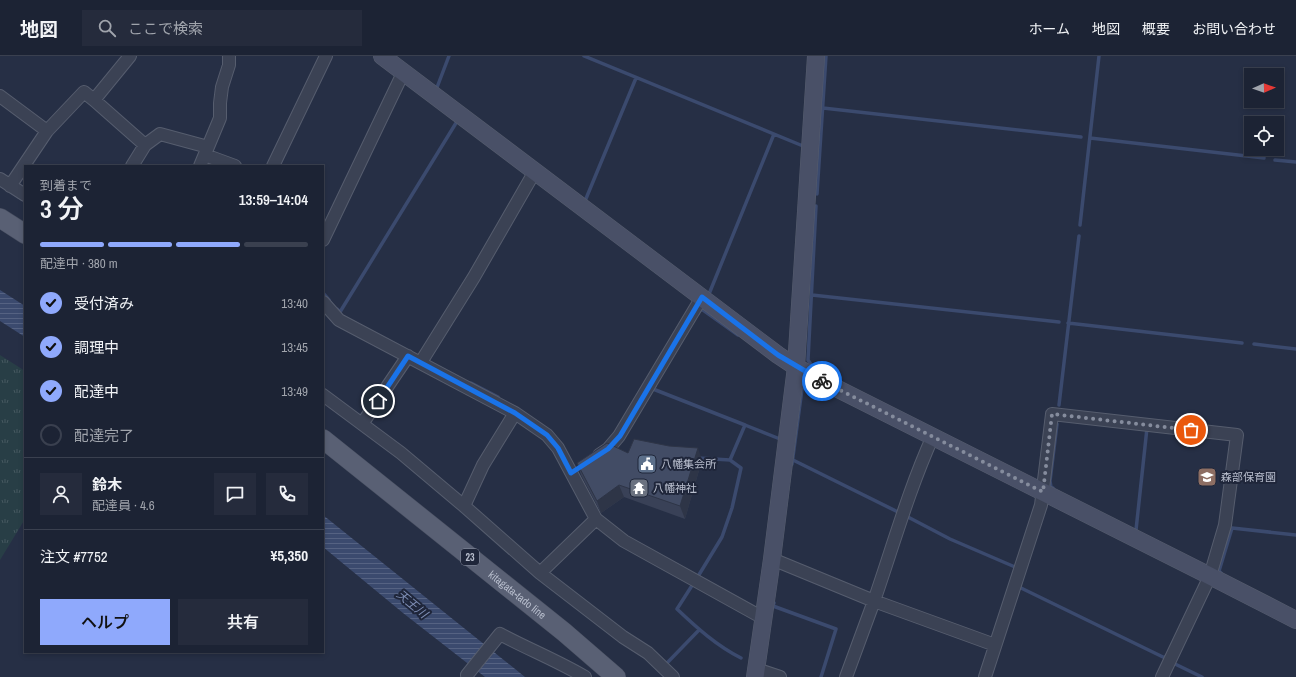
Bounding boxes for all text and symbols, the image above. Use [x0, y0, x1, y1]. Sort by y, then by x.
search box [82, 10, 362, 46]
text: 地図 [20, 16, 58, 42]
icon: search [96, 17, 118, 39]
text: ここで検索 [128, 18, 203, 39]
text: ホーム [1028, 20, 1070, 38]
text: 地図 [1092, 20, 1120, 38]
text: 概要 [1142, 20, 1170, 38]
text: お問い合わせ [1192, 20, 1276, 38]
north arrow [1244, 68, 1284, 108]
map controls [1244, 68, 1284, 156]
button: locate [1244, 116, 1284, 156]
text: 到着まで [40, 177, 92, 194]
text: 13:59–14:04 [239, 189, 308, 210]
text: 3 分 [40, 191, 84, 226]
text: 配達中 · 380 m [40, 255, 118, 272]
icon: check [40, 292, 62, 314]
text: 受付済み [74, 293, 134, 314]
text: 13:40 [281, 295, 308, 312]
icon: check [40, 336, 62, 358]
text: 調理中 [74, 337, 119, 358]
text: 13:45 [281, 339, 308, 356]
courier [802, 361, 842, 401]
icon: bike [811, 370, 833, 392]
icon: check [40, 380, 62, 402]
text: 配達中 [74, 381, 119, 402]
text: 13:49 [281, 383, 308, 400]
pin [361, 384, 395, 418]
icon: home [367, 390, 389, 412]
pin [1174, 413, 1208, 447]
icon: bag [1180, 419, 1202, 441]
text: 配達完了 [74, 425, 134, 446]
public building icon: 八幡集会所 [636, 453, 658, 475]
place label: 八幡集会所 [661, 457, 717, 471]
school or university icon: 森部保育園 [1196, 466, 1218, 488]
place label: 森部保育園 [1221, 470, 1276, 484]
button: person [40, 473, 82, 515]
button: chat [214, 473, 256, 515]
button: phone [266, 473, 308, 515]
text: 鈴木 [92, 474, 122, 495]
temple icon: 八幡神社 [628, 477, 650, 499]
place label: 八幡神社 [653, 481, 697, 495]
text: 配達員 · 4.6 [92, 497, 155, 514]
text: ¥5,350 [270, 545, 308, 566]
text: 注文 #7752 [40, 546, 108, 567]
road number: 23 [461, 549, 479, 565]
street label: kitagata-tado line [486, 567, 549, 622]
water label: 天王川 [393, 586, 432, 623]
button: ヘルプ [40, 599, 170, 645]
button: 共有 [178, 599, 308, 645]

